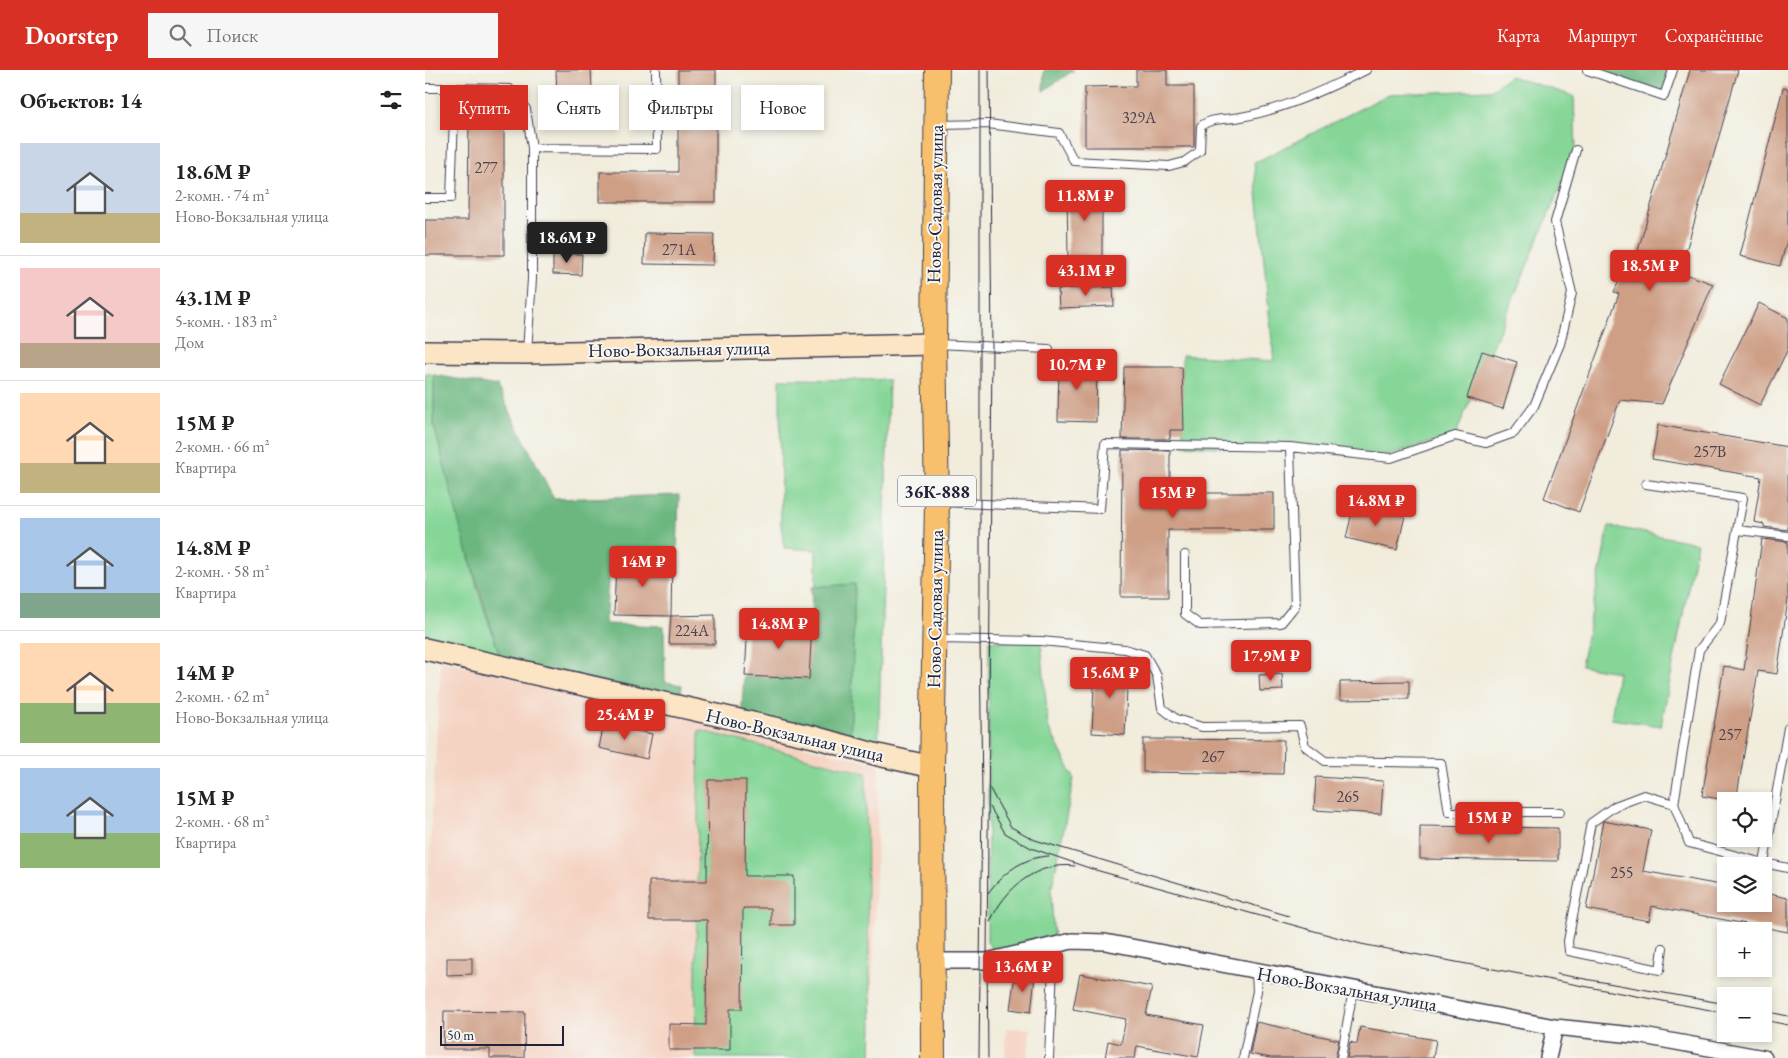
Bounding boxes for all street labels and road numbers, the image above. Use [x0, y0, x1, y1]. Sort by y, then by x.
street label: Ново-Садовая улица [921, 124, 949, 284]
street label: Ново-Вокзальная улица [588, 335, 771, 363]
road number: 36К-888 [898, 476, 976, 506]
street label: Ново-Садовая улица [921, 529, 949, 689]
street label: Ново-Вокзальная улица [703, 702, 887, 768]
street label: Ново-Вокзальная улица [1255, 961, 1439, 1017]

